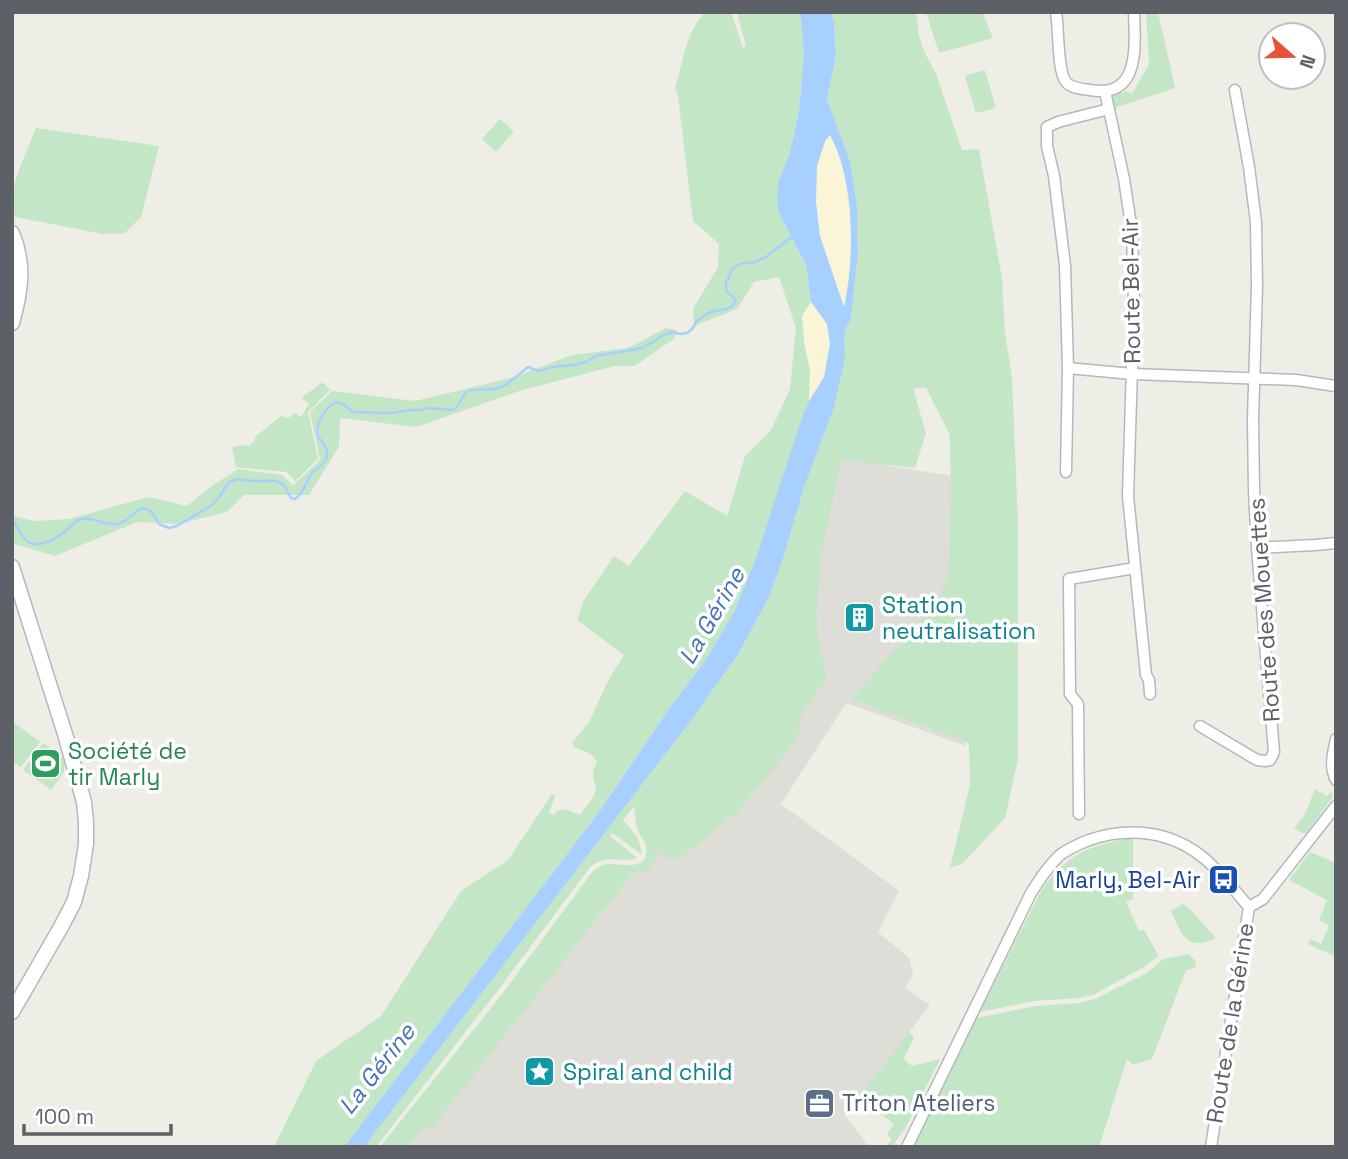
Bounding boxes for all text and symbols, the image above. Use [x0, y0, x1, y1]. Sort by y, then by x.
north arrow [1257, 21, 1327, 91]
text: N [1294, 51, 1321, 72]
street label: Route Bel-Air [1115, 218, 1147, 364]
street label: Route des Mouettes [1241, 497, 1287, 723]
water label: La Gérine [671, 561, 752, 670]
place label: Station neutralisation [882, 590, 1036, 646]
building icon: Station neutralisation [842, 601, 876, 635]
place label: Société de tir Marly [68, 736, 187, 792]
sports icon: Société de tir Marly [28, 747, 62, 781]
bus stop icon: Marly, Bel-Air [1207, 863, 1241, 897]
place label: Marly, Bel-Air [1055, 865, 1201, 895]
street label: Route de la Gérine [1199, 921, 1261, 1125]
water label: La Gérine [331, 1016, 422, 1120]
place icon: Spiral and child [523, 1055, 557, 1089]
place label: Spiral and child [563, 1057, 733, 1087]
office icon: Triton Ateliers [802, 1086, 836, 1120]
place label: Triton Ateliers [842, 1088, 995, 1118]
scale bar [24, 1092, 172, 1136]
text: 100 m [35, 1103, 94, 1130]

